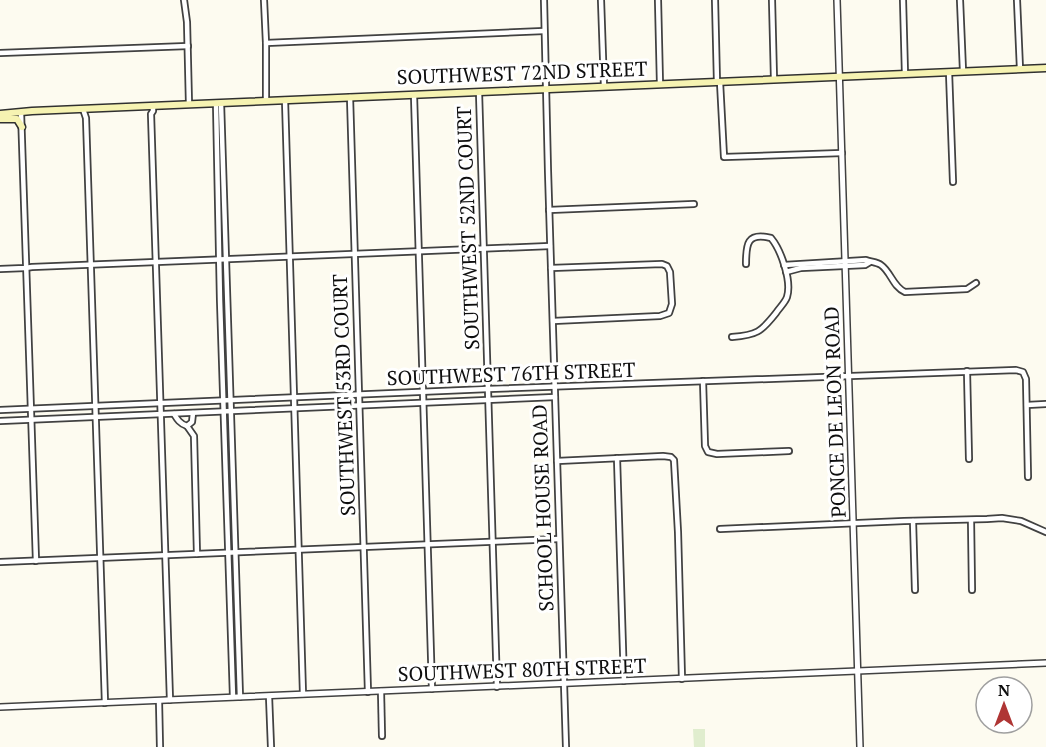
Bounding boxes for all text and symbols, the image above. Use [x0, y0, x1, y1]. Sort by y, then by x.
street label: SOUTHWEST 72ND STREET [396, 55, 648, 90]
street label: SOUTHWEST 52ND COURT [450, 106, 485, 350]
street label: SOUTHWEST 53RD COURT [326, 274, 361, 516]
street label: PONCE DE LEON ROAD [817, 306, 852, 518]
street label: SOUTHWEST 76TH STREET [386, 356, 636, 391]
street label: SCHOOL HOUSE ROAD [525, 404, 560, 612]
street label: SOUTHWEST 80TH STREET [397, 652, 647, 687]
north arrow [974, 675, 1034, 735]
text: N [998, 679, 1010, 701]

